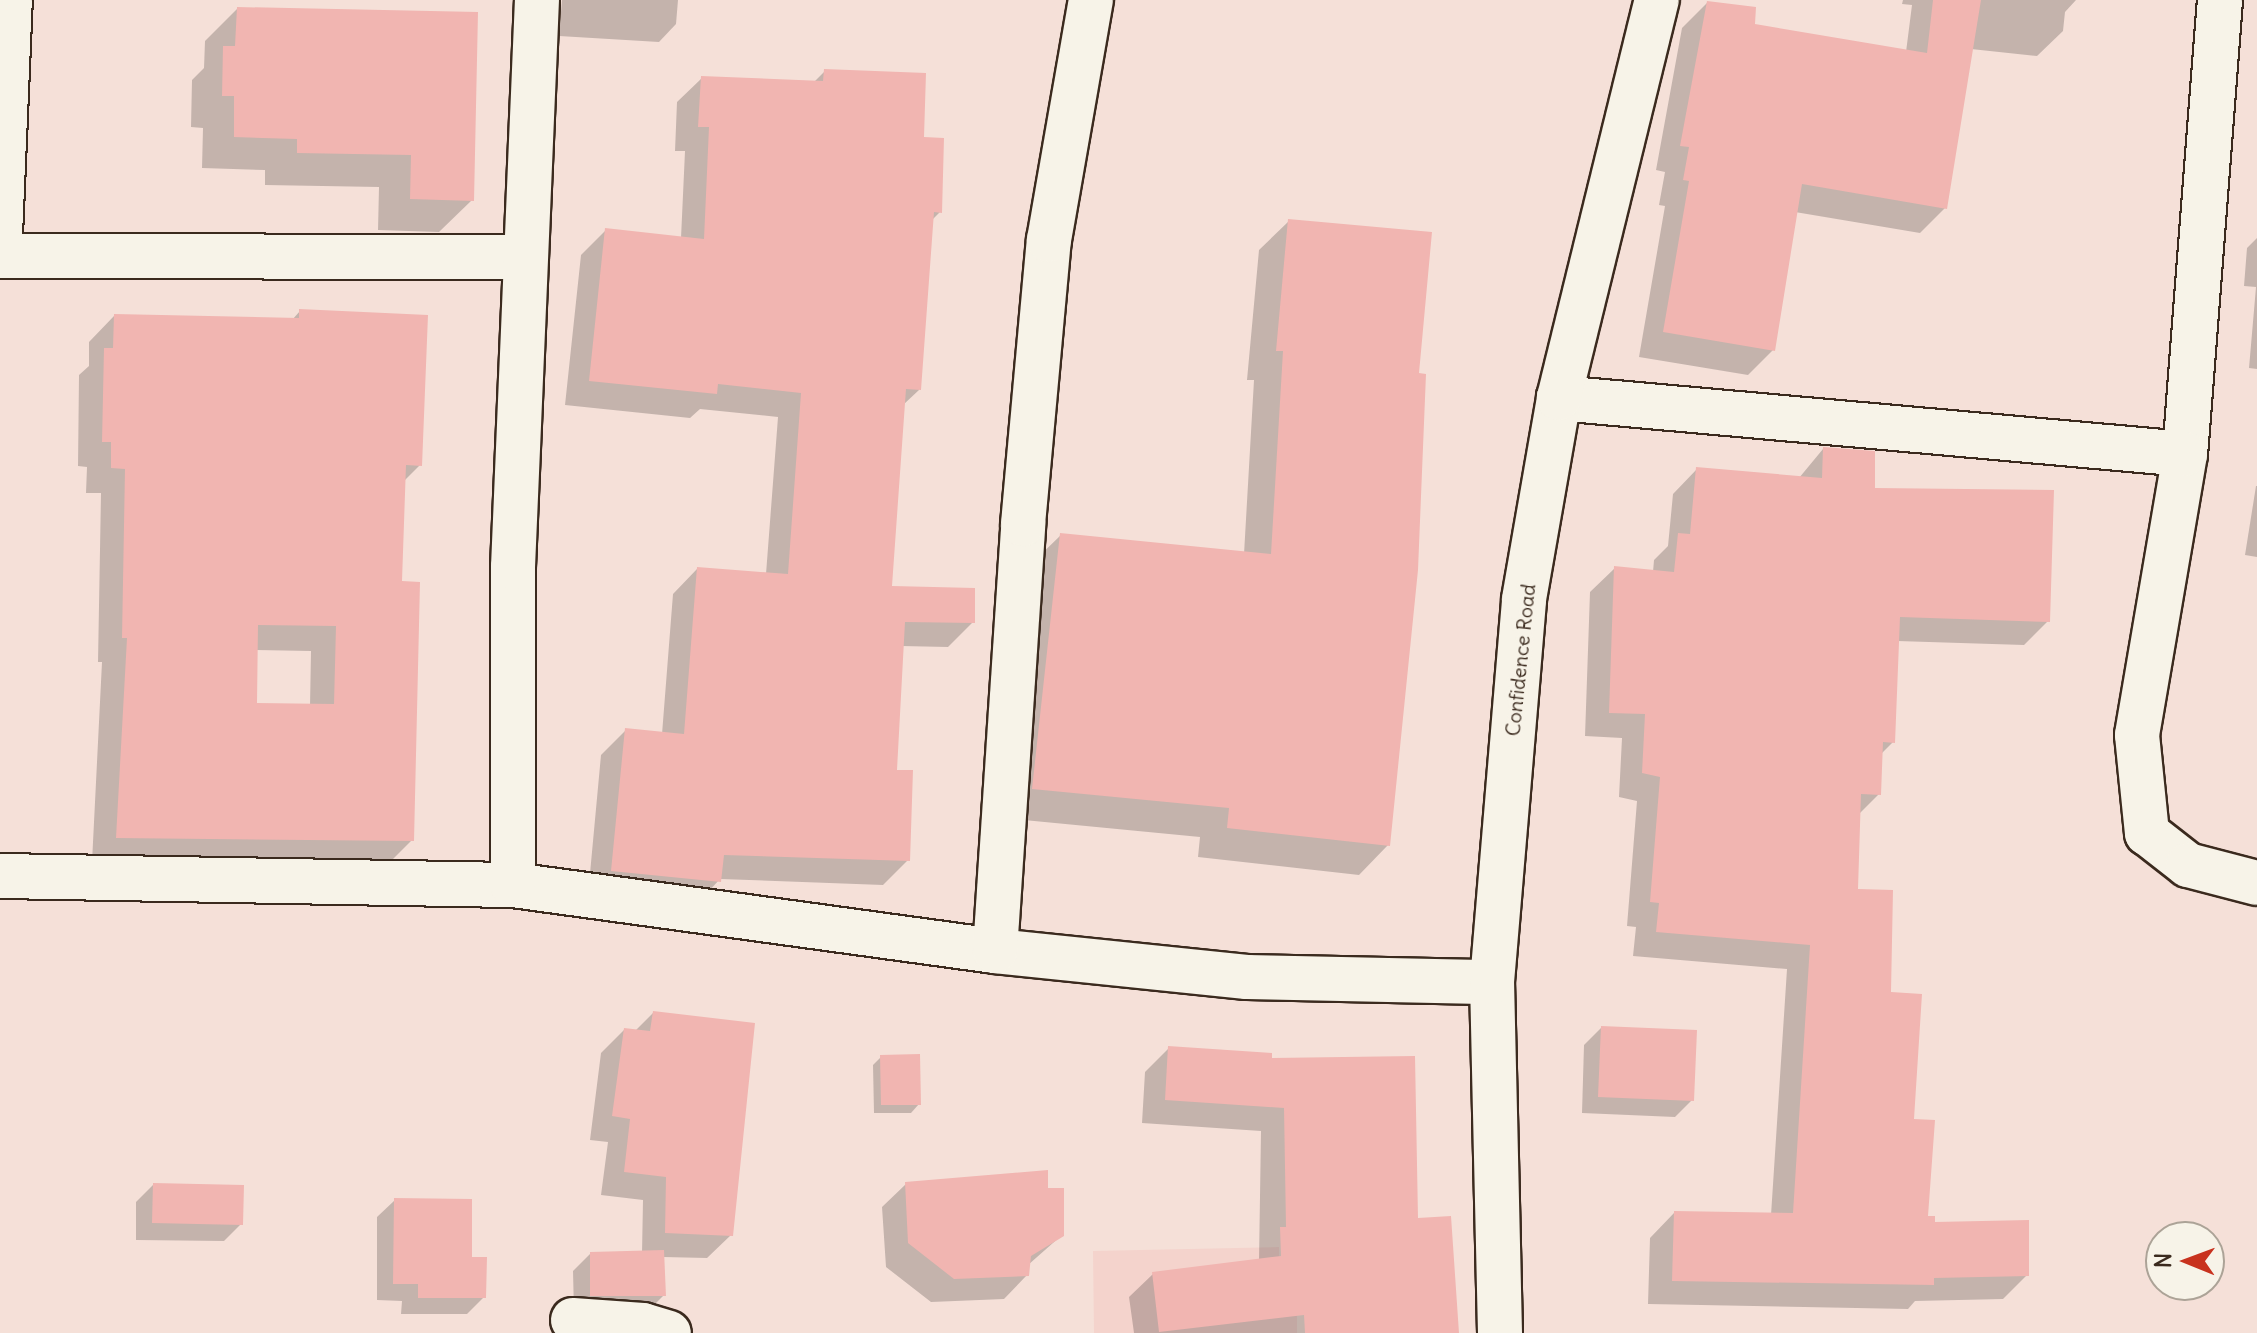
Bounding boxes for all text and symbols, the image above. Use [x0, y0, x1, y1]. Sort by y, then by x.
street label: Confidence Road [1500, 583, 1540, 737]
north arrow [2145, 1221, 2225, 1301]
text: N [2149, 1253, 2177, 1268]

